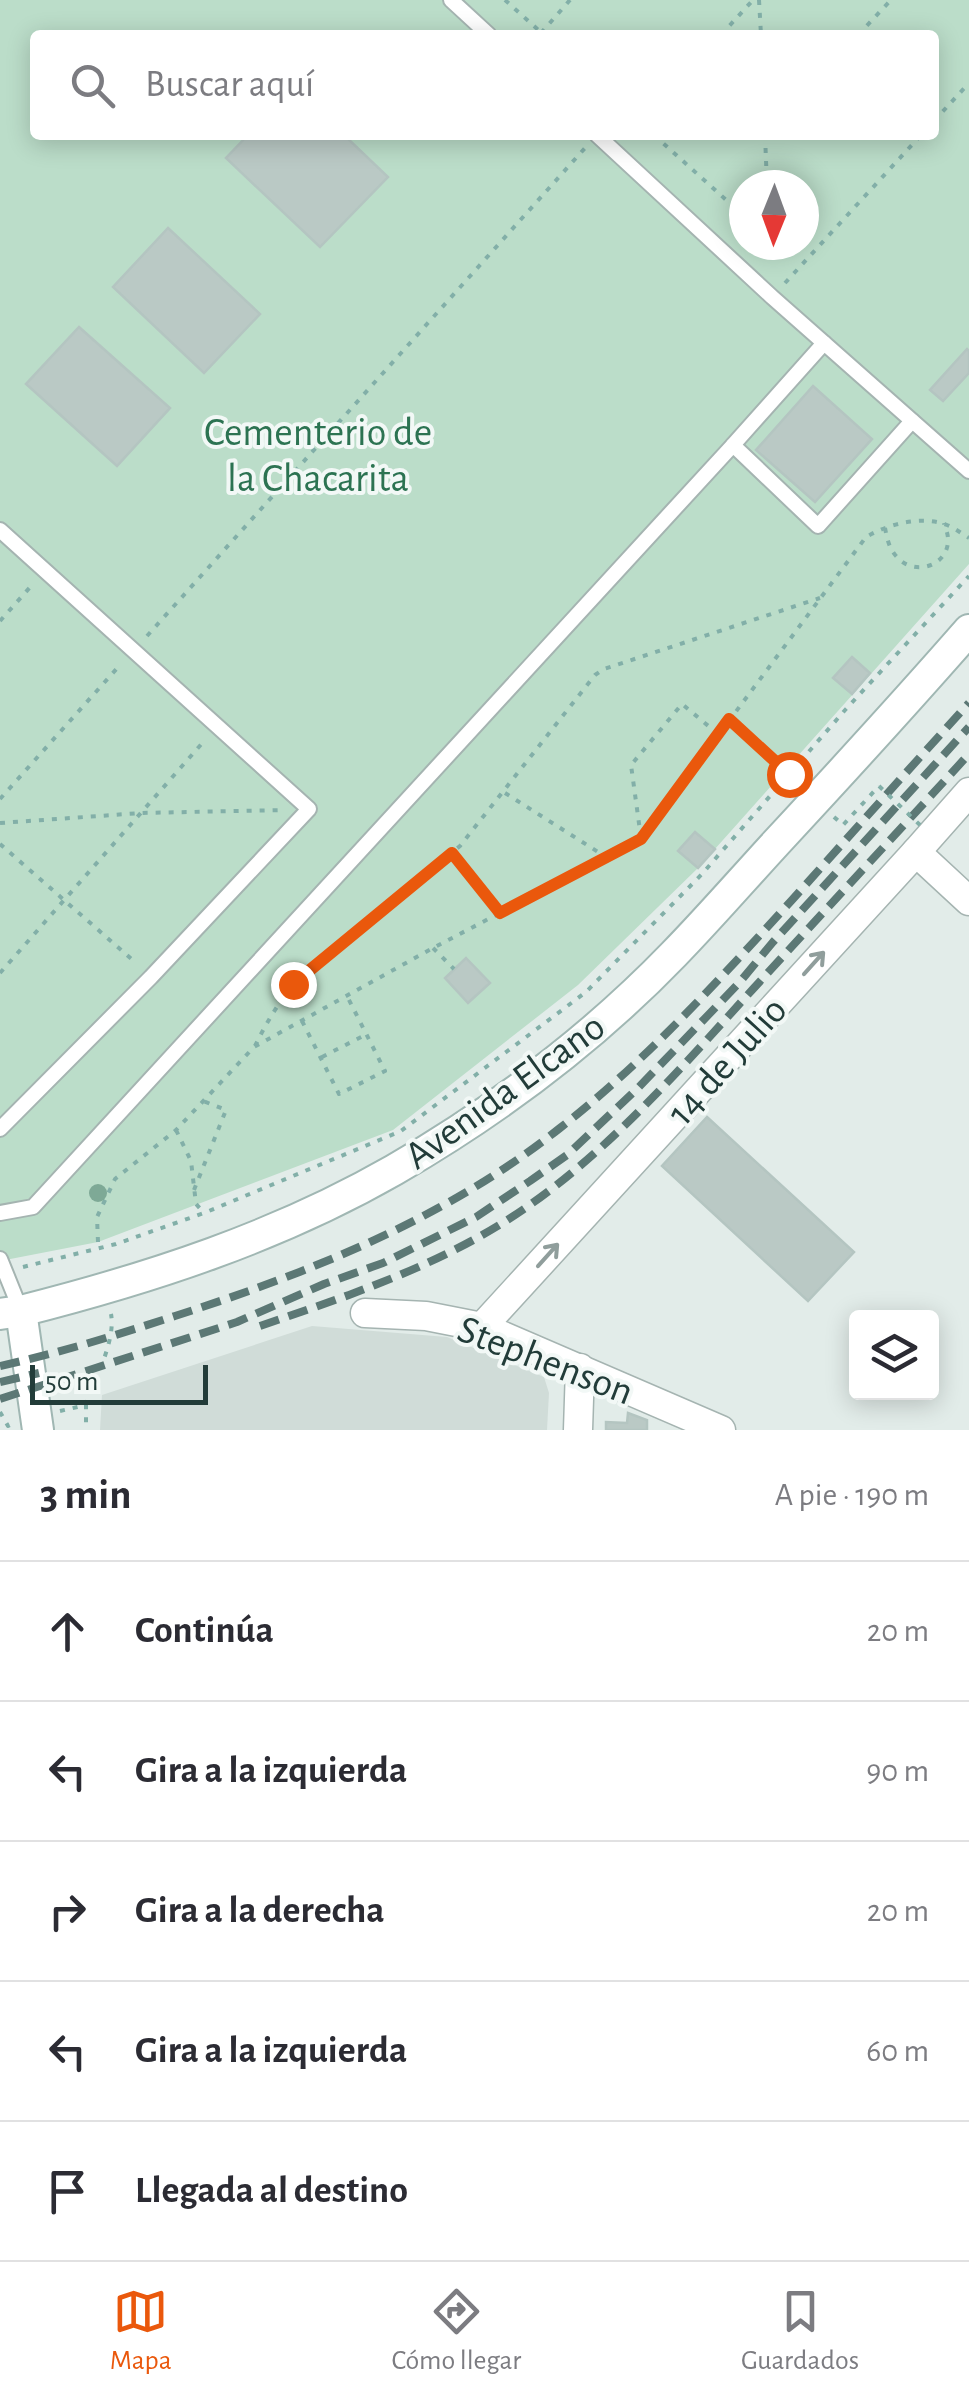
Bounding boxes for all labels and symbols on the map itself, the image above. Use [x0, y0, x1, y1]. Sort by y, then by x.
north arrow [729, 170, 819, 260]
park label: Cementerio de la Chacarita [204, 413, 432, 499]
route start [767, 752, 813, 798]
one-way arrow [803, 951, 826, 976]
route end [271, 962, 317, 1008]
street label: 14 de Julio [660, 990, 795, 1133]
street label: Avenida Elcano [398, 1006, 612, 1177]
one-way arrow [536, 1243, 559, 1268]
street label: Stephenson [452, 1309, 639, 1413]
scale bar [30, 1360, 208, 1404]

